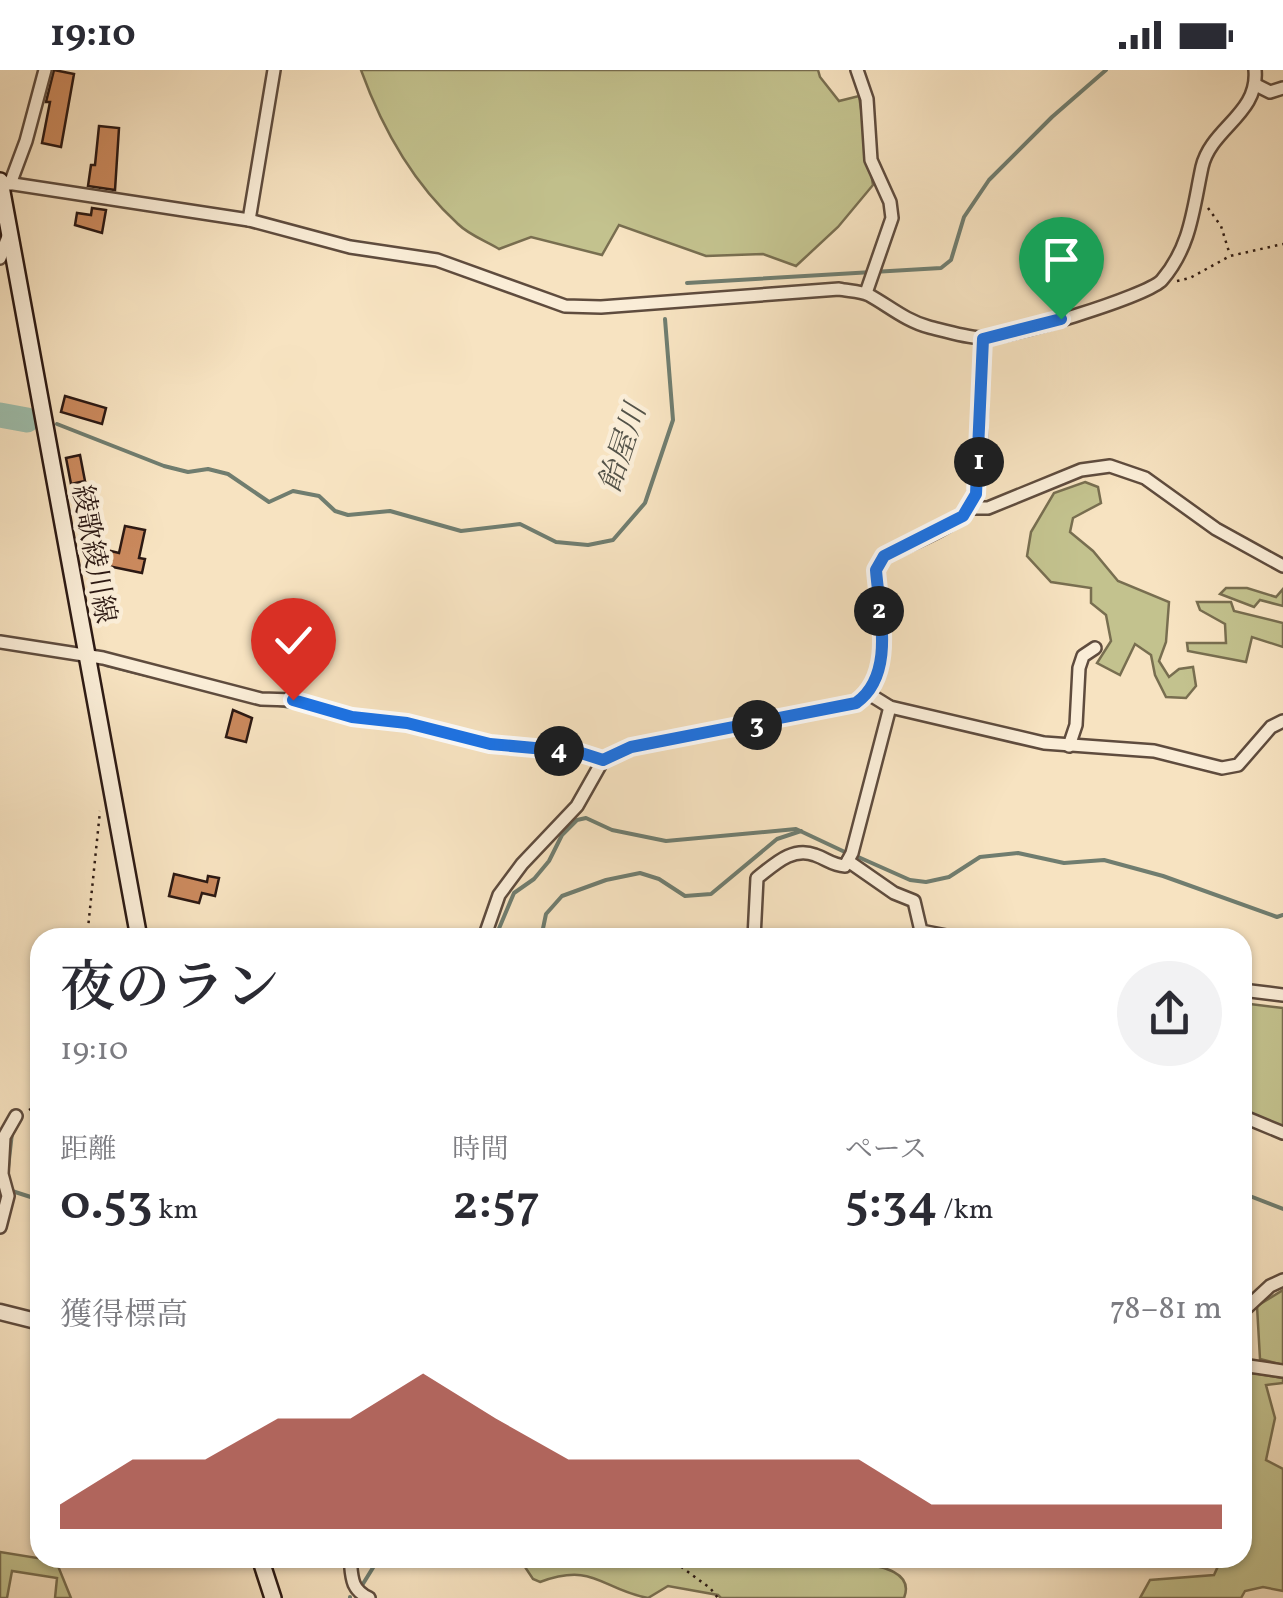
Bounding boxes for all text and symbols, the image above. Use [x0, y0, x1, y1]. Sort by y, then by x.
text: 19:10 [50, 9, 136, 62]
pin [1019, 217, 1104, 320]
icon: arrive [1034, 232, 1089, 287]
water label: 飴屋川 [590, 396, 659, 498]
pin: 1 [954, 437, 1004, 487]
text: 1 [973, 442, 985, 481]
street label: 綾歌綾川線 [61, 482, 124, 627]
pin: 2 [854, 586, 904, 636]
text: 2 [872, 591, 886, 630]
pin [251, 598, 336, 701]
icon: check [266, 613, 321, 668]
pin: 3 [732, 700, 782, 750]
text: 3 [750, 705, 764, 744]
pin: 4 [534, 726, 584, 776]
text: 4 [551, 731, 567, 770]
text: 夜のラン [60, 953, 280, 1029]
button: share [1117, 961, 1222, 1066]
text: 19:10 [60, 1029, 128, 1073]
text: 距離 [60, 1131, 116, 1170]
text: 時間 [452, 1131, 508, 1170]
text: ペース [845, 1131, 927, 1170]
text: 0.53 [60, 1170, 153, 1240]
text: 2:57 [452, 1170, 540, 1240]
text: 5:34 [845, 1170, 938, 1240]
text: km [153, 1191, 198, 1230]
text: /km [938, 1191, 994, 1230]
text: 78–81 m [1110, 1288, 1222, 1332]
text: 獲得標高 [60, 1295, 188, 1339]

